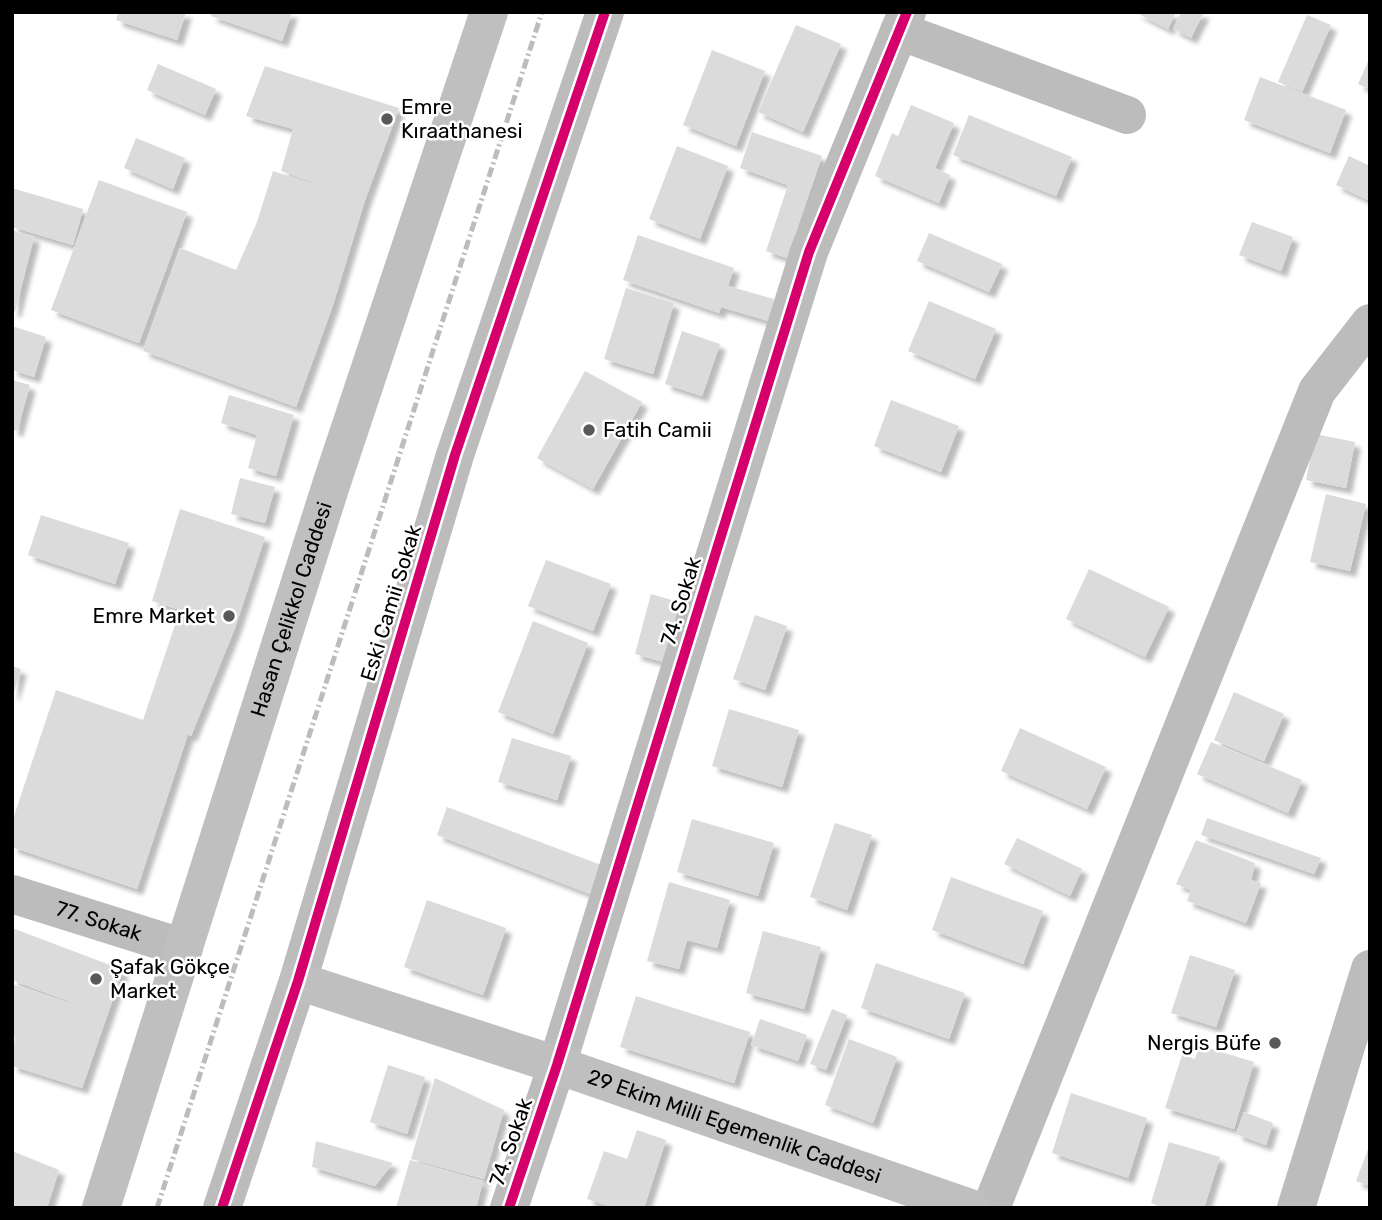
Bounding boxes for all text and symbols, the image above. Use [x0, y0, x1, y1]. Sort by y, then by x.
place label: Emre Kıraathanesi [401, 94, 522, 143]
marker: Emre Kıraathanesi [379, 111, 395, 127]
place label: Fatih Camii [603, 417, 712, 442]
marker: Fatih Camii [581, 422, 597, 438]
street label: Hasan Çelikkol Caddesi [245, 499, 337, 720]
street label: Eski Camii Sokak [355, 521, 426, 684]
street label: 74. Sokak [655, 553, 706, 648]
place label: Emre Market [92, 603, 215, 628]
marker: Emre Market [221, 608, 237, 624]
street label: 77. Sokak [53, 896, 145, 946]
place label: Şafak Gökçe Market [110, 954, 230, 1003]
marker: Şafak Gökçe Market [88, 971, 104, 987]
place label: Nergis Büfe [1147, 1030, 1261, 1055]
marker: Nergis Büfe [1267, 1035, 1283, 1051]
street label: 29 Ekim Milli Egemenlik Caddesi [584, 1064, 885, 1188]
street label: 74. Sokak [484, 1094, 537, 1189]

